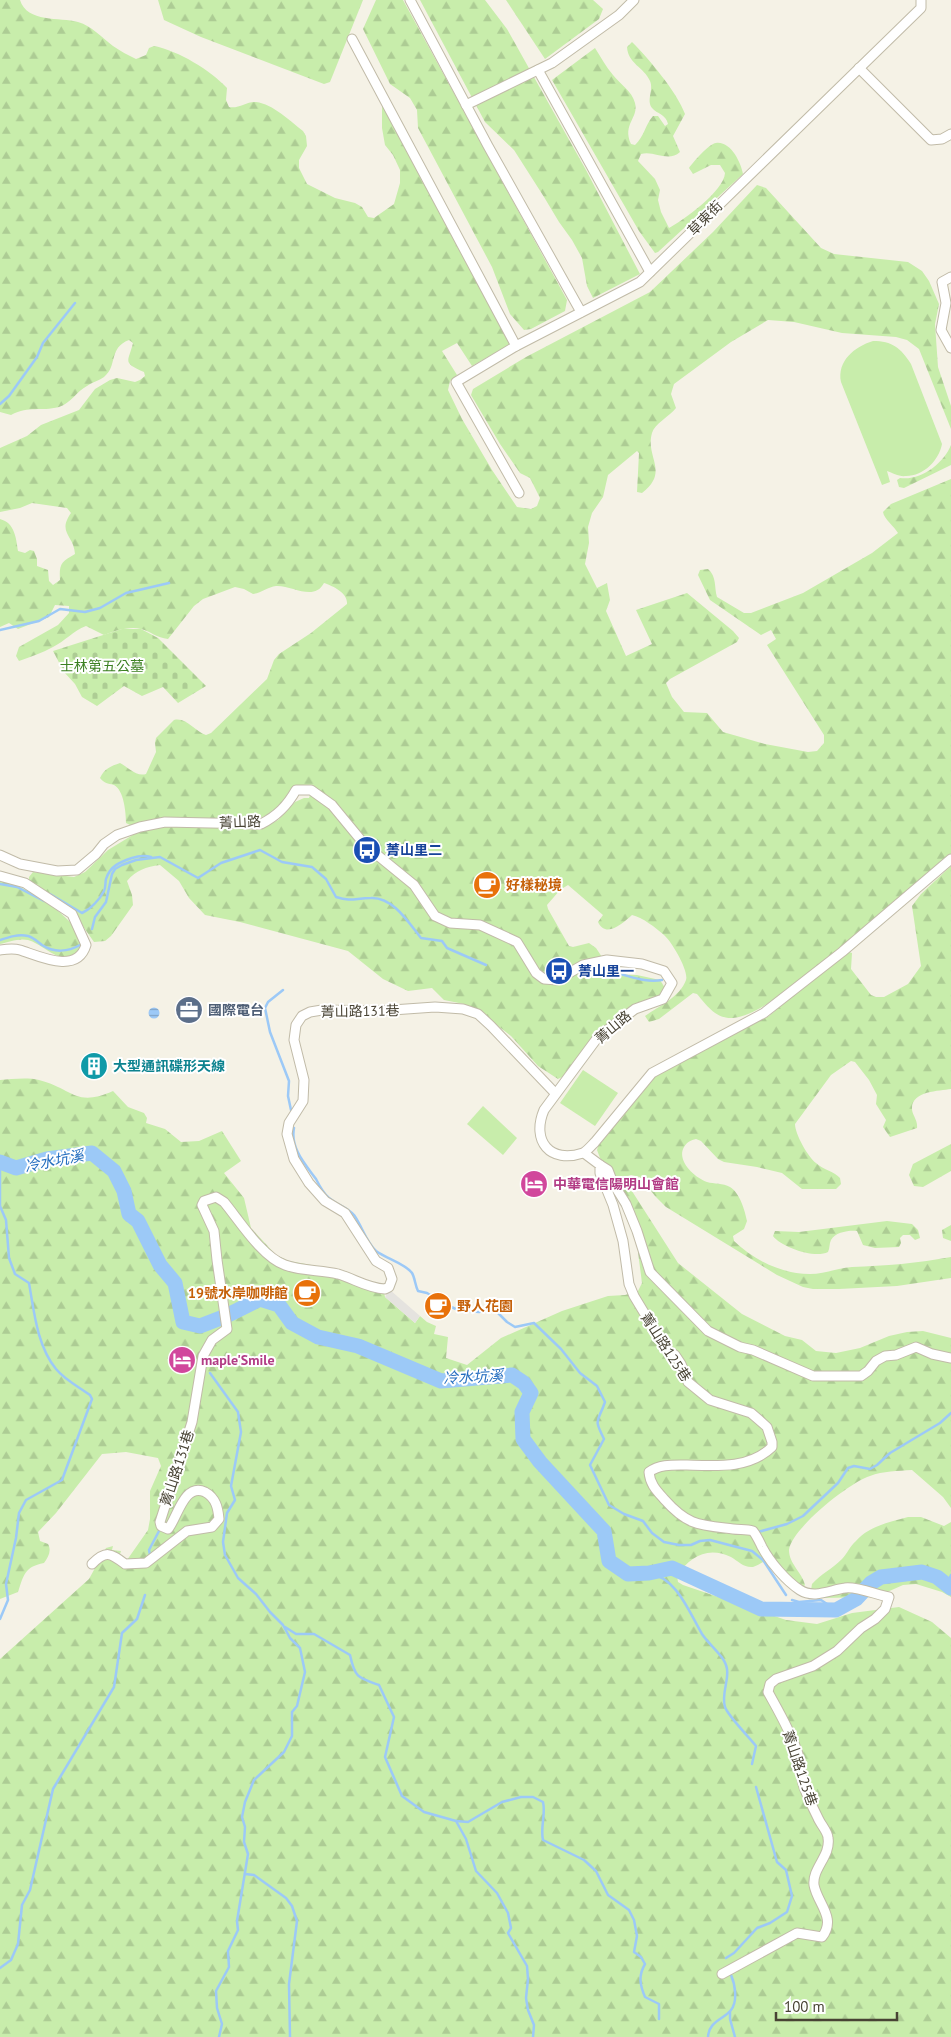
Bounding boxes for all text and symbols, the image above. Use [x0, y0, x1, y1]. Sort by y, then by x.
street label: 草東街 [684, 197, 726, 239]
park label: 士林第五公墓 [60, 657, 144, 675]
street label: 菁山路 [219, 812, 261, 832]
bus stop icon: 菁山里二 [352, 835, 382, 865]
place label: 菁山里二 [386, 841, 442, 859]
cafe icon: 好樣秘境 [472, 870, 502, 900]
place label: 好樣秘境 [506, 876, 562, 894]
bus stop icon: 菁山里一 [544, 956, 574, 986]
place label: 菁山里一 [578, 962, 634, 980]
office icon: 國際電台 [174, 995, 204, 1025]
place label: 國際電台 [208, 1001, 264, 1019]
street label: 菁山路131巷 [320, 1001, 400, 1021]
street label: 菁山路 [591, 1007, 635, 1047]
building icon: 大型通訊碟形天線 [79, 1051, 109, 1081]
place label: 大型通訊碟形天線 [113, 1057, 225, 1075]
water label: 冷水坑溪 [23, 1145, 87, 1176]
hotel icon: 中華電信陽明山會館 [519, 1169, 549, 1199]
place label: 中華電信陽明山會館 [553, 1175, 679, 1193]
cafe icon: 19號水岸咖啡館 [292, 1278, 322, 1308]
place label: 19號水岸咖啡館 [188, 1284, 288, 1302]
cafe icon: 野人花園 [423, 1291, 453, 1321]
place label: 野人花園 [457, 1297, 513, 1315]
street label: 菁山路125巷 [637, 1309, 695, 1385]
hotel icon: maple'Smile [167, 1345, 197, 1375]
place label: maple'Smile [201, 1351, 275, 1369]
water label: 冷水坑溪 [443, 1365, 505, 1388]
street label: 菁山路131巷 [156, 1428, 198, 1508]
street label: 菁山路125巷 [779, 1728, 821, 1808]
scale bar [776, 1990, 897, 2022]
text: 100 m [784, 1997, 825, 2016]

